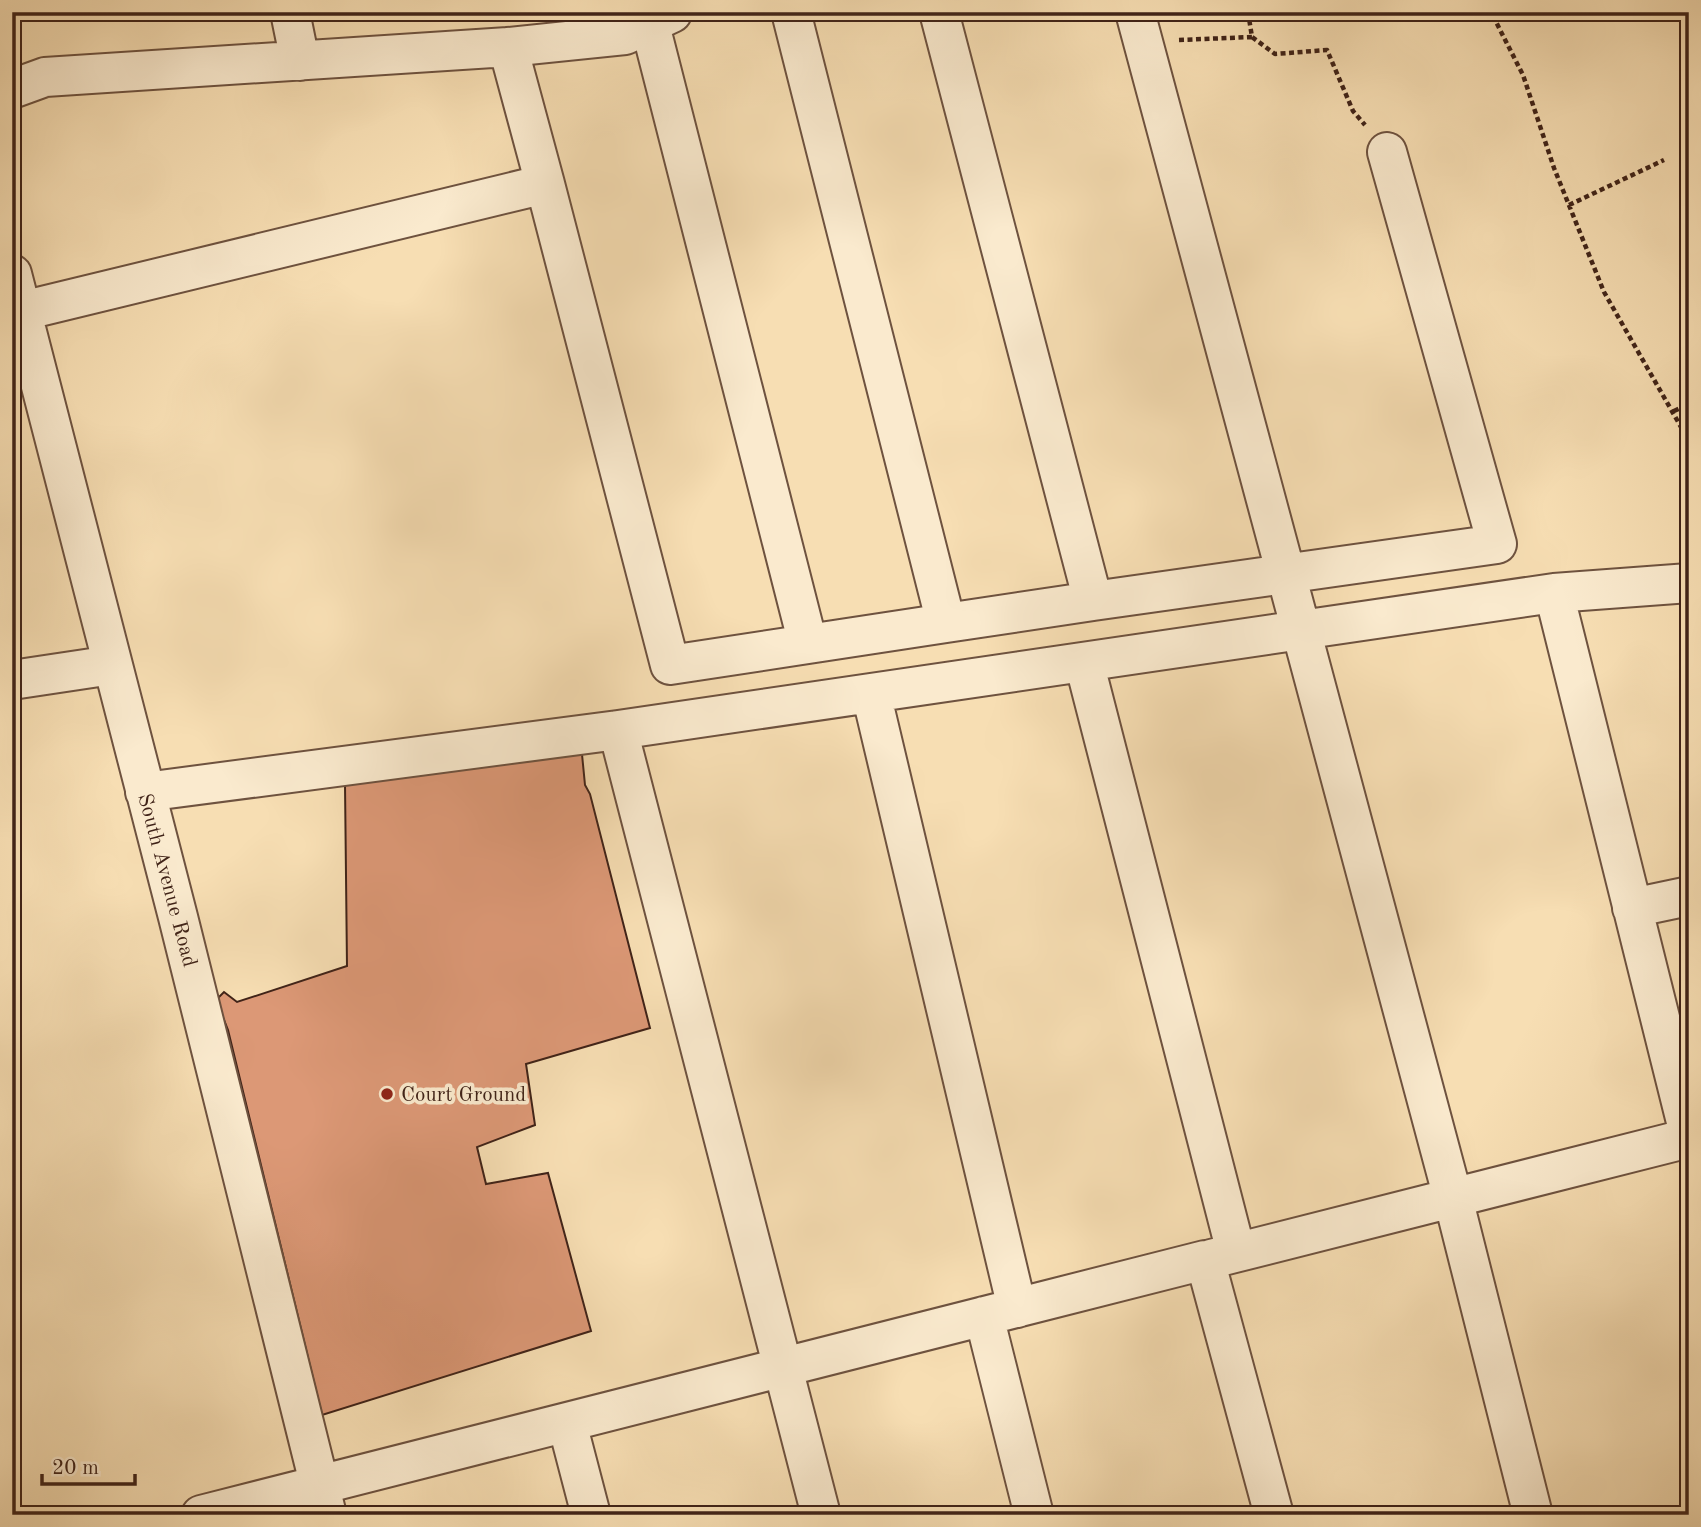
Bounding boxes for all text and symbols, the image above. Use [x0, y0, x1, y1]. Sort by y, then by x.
street label: South Avenue Road [133, 791, 200, 969]
place label: Court Ground [401, 1085, 526, 1106]
marker: Court Ground [379, 1086, 395, 1102]
scale bar [42, 1443, 135, 1487]
text: 20 m [52, 1458, 99, 1479]

